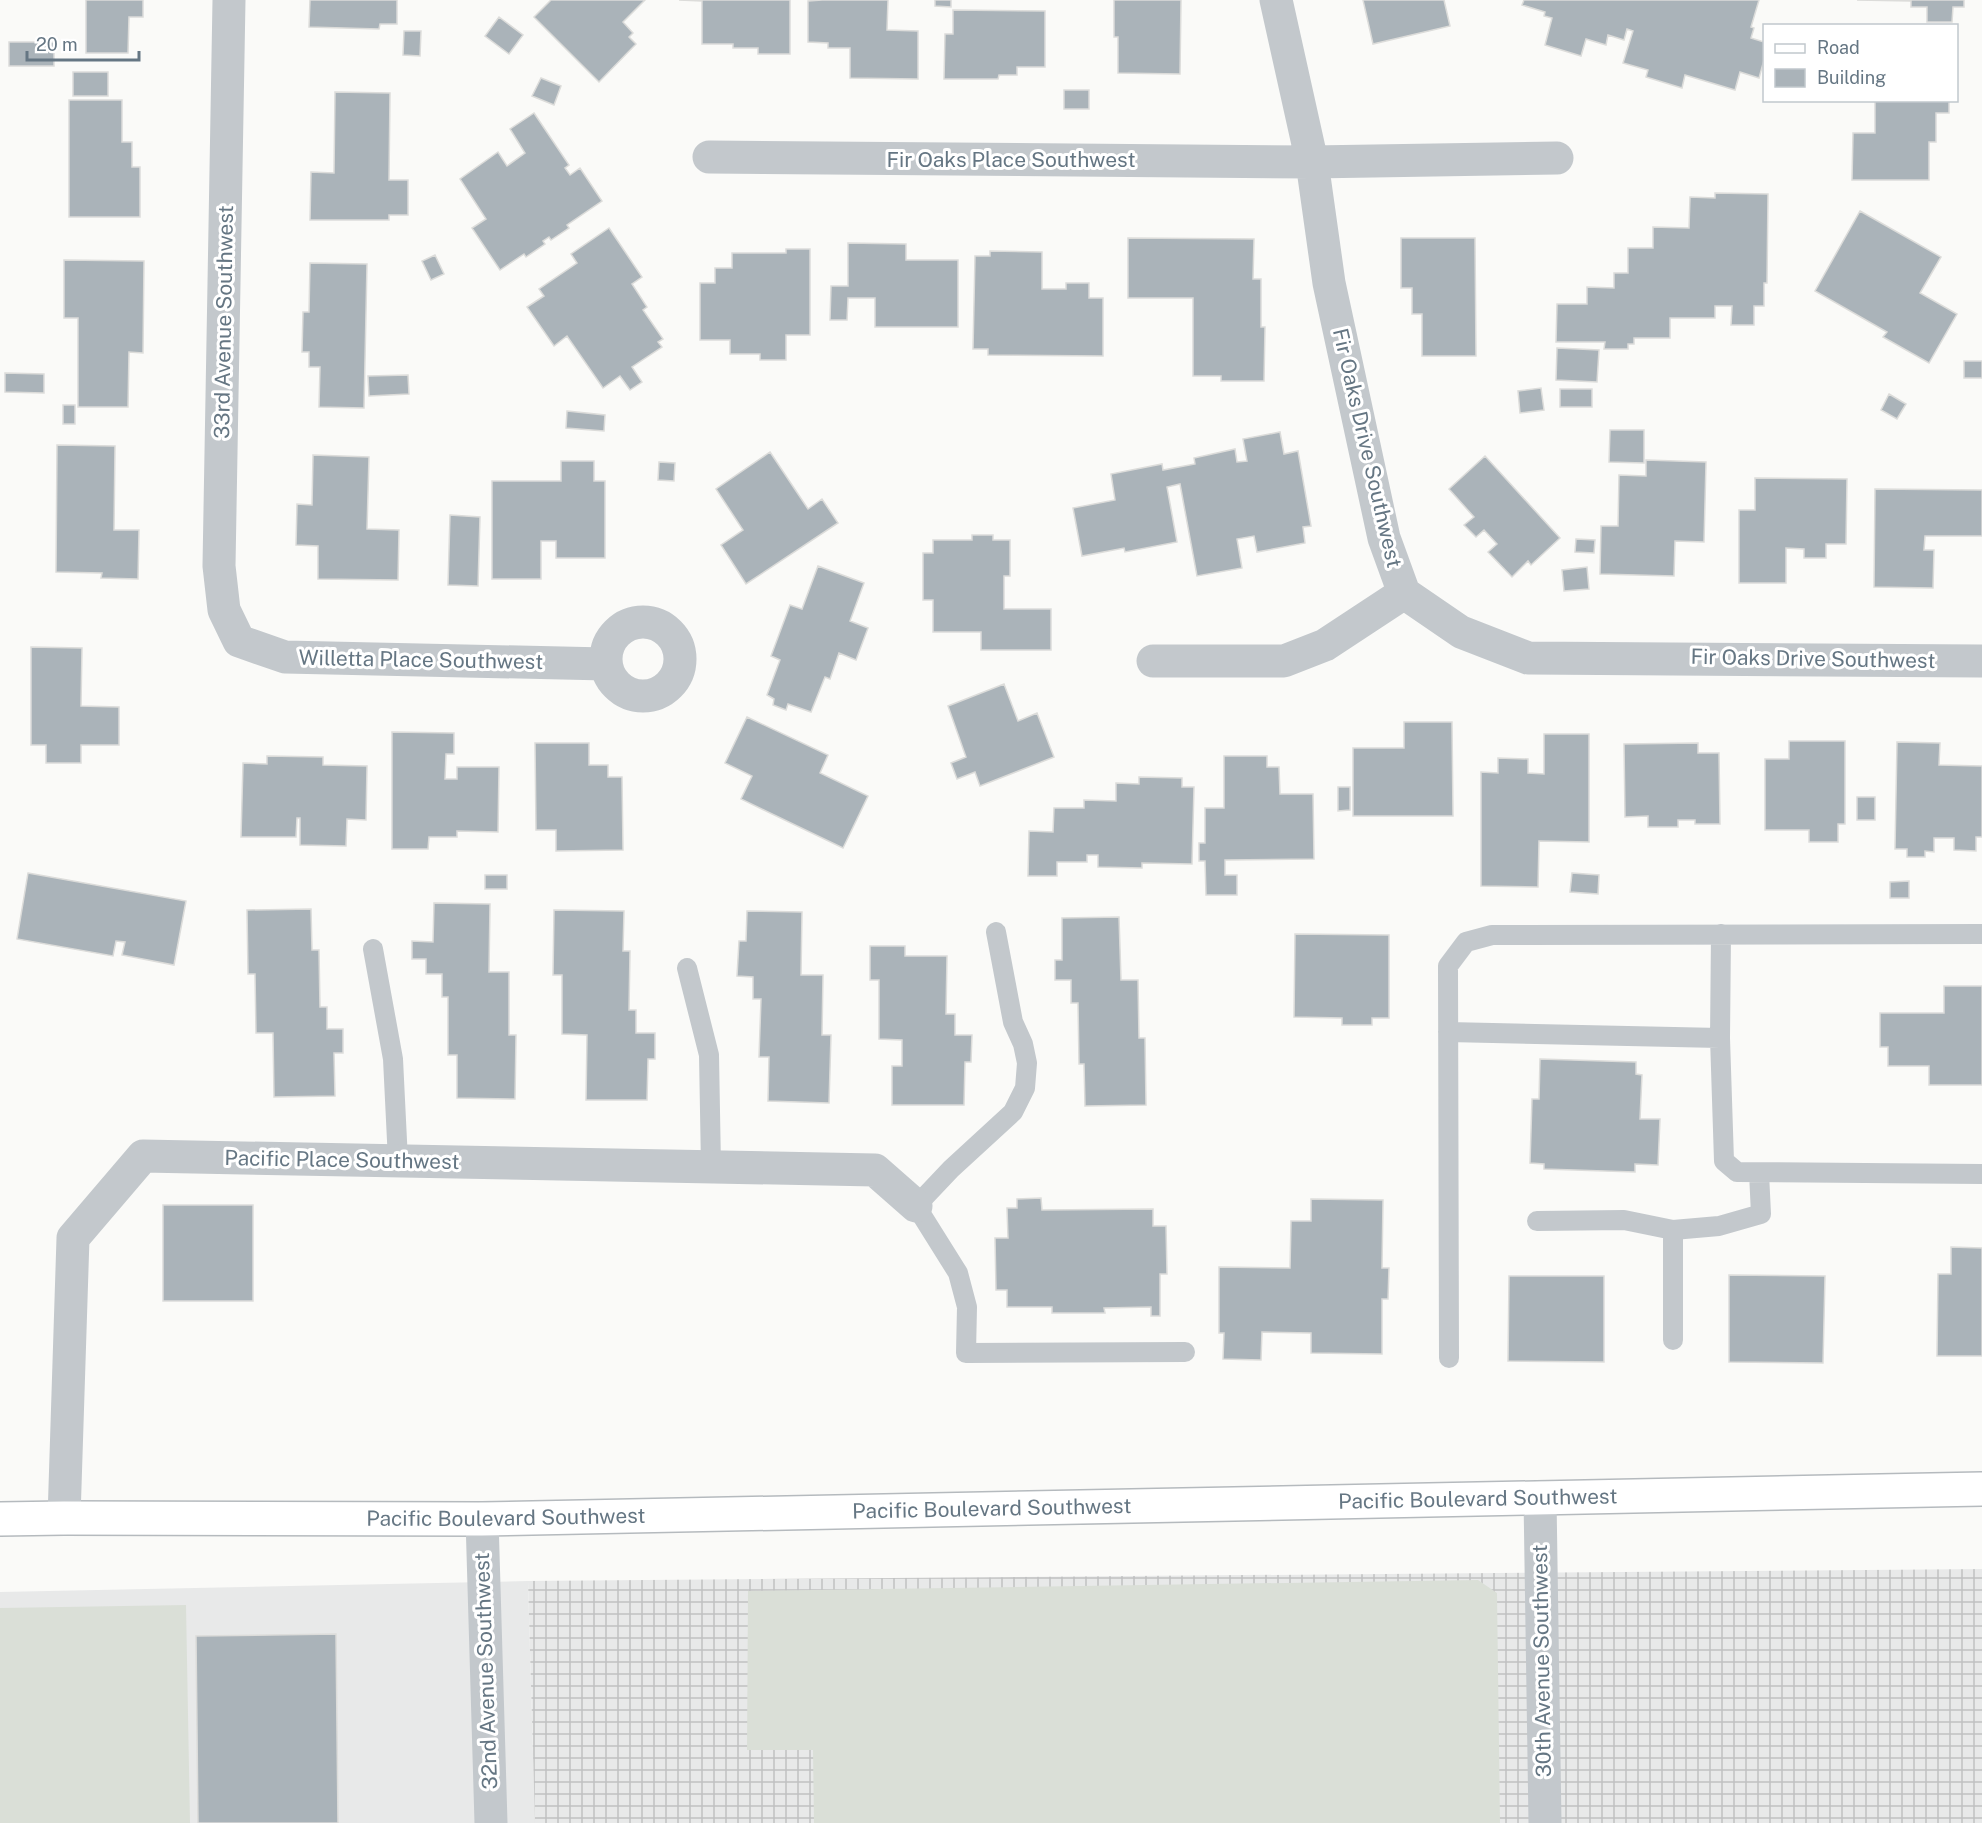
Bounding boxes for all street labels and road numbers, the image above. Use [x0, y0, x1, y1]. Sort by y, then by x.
street label: Fir Oaks Place Southwest [886, 147, 1136, 172]
street label: 33rd Avenue Southwest [209, 205, 238, 439]
street label: Fir Oaks Drive Southwest [1328, 326, 1407, 570]
street label: Fir Oaks Drive Southwest [1690, 644, 1936, 673]
street label: Willetta Place Southwest [298, 645, 544, 674]
street label: Pacific Place Southwest [224, 1145, 460, 1174]
street label: Pacific Boulevard Southwest [1338, 1483, 1618, 1514]
street label: Pacific Boulevard Southwest [852, 1493, 1132, 1524]
street label: Pacific Boulevard Southwest [366, 1503, 646, 1531]
street label: 30th Avenue Southwest [1527, 1544, 1556, 1778]
street label: 32nd Avenue Southwest [469, 1552, 502, 1790]

